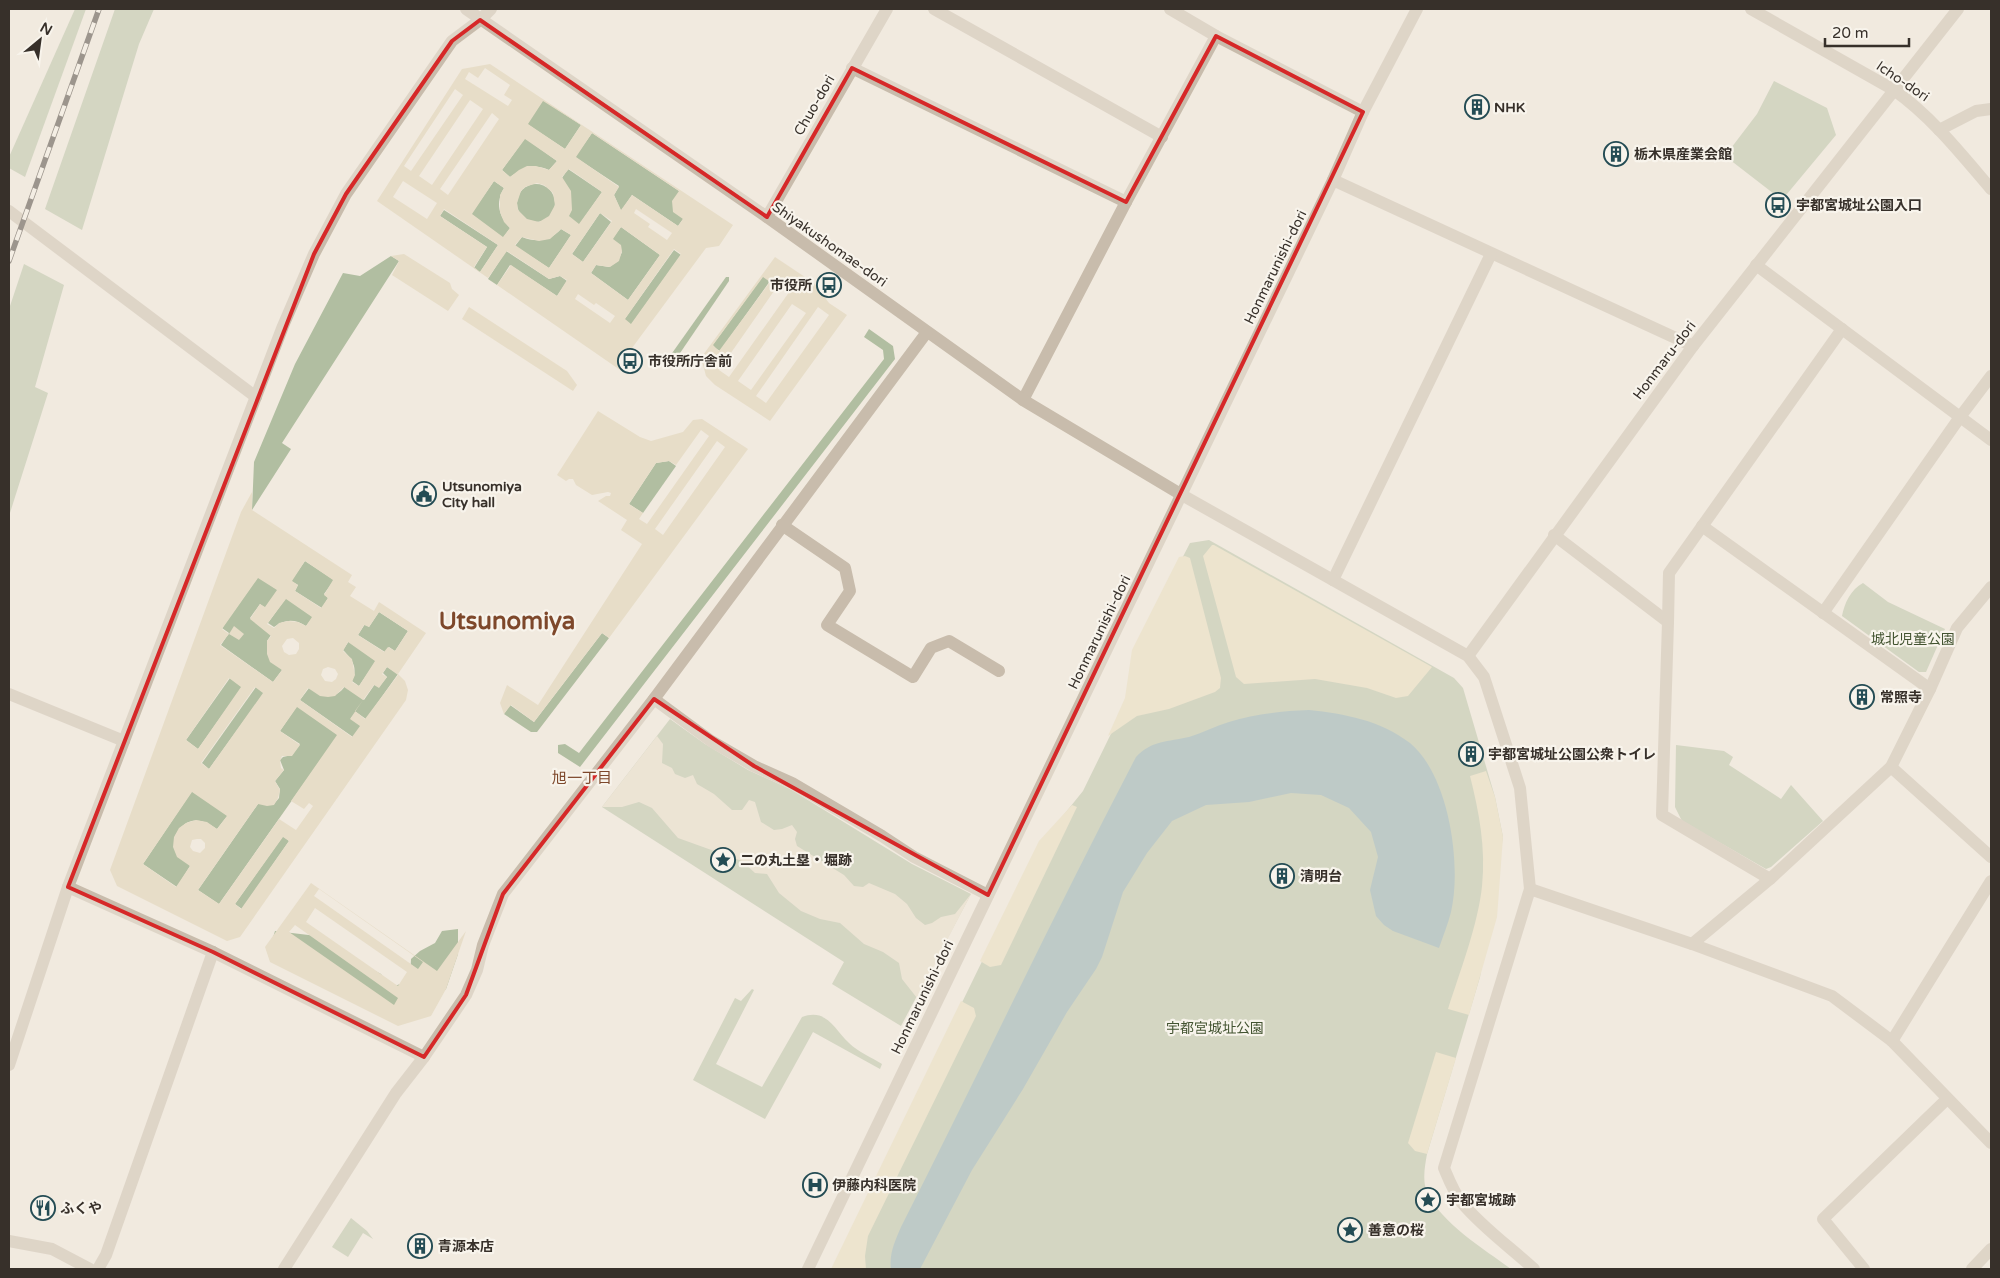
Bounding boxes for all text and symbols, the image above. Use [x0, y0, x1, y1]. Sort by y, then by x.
north arrow [15, 15, 65, 65]
scale bar [1825, 15, 1909, 47]
text: N [37, 19, 55, 39]
text: 20 m [1832, 24, 1869, 42]
street label: Icho-dori [1873, 58, 1932, 105]
street label: Chuo-dori [790, 72, 839, 139]
building icon: NHK [1464, 94, 1490, 120]
place label: NHK [1494, 99, 1526, 116]
building icon: 栃木県産業会館 [1603, 141, 1629, 167]
place label: 栃木県産業会館 [1634, 146, 1732, 163]
bus stop icon: 宇都宮城址公園入口 [1765, 192, 1791, 218]
place label: 宇都宮城址公園入口 [1796, 197, 1922, 214]
street label: Shiyakushomae-dori [769, 198, 890, 290]
street label: Honmarunishi-dori [1240, 207, 1310, 327]
bus stop icon: 市役所 [816, 272, 842, 298]
place label: 市役所 [770, 277, 812, 294]
street label: Honmaru-dori [1629, 318, 1699, 403]
bus stop icon: 市役所庁舎前 [617, 348, 643, 374]
place label: 市役所庁舎前 [648, 353, 732, 370]
place label: Utsunomiya City hall [442, 478, 522, 511]
public building icon: Utsunomiya City hall [411, 481, 437, 507]
street label: Honmarunishi-dori [1064, 572, 1134, 692]
district label: Utsunomiya [439, 607, 575, 636]
park label: 城北児童公園 [1871, 631, 1955, 648]
building icon: 常照寺 [1849, 684, 1875, 710]
place label: 常照寺 [1880, 689, 1922, 706]
building icon: 宇都宮城址公園公衆トイレ [1458, 741, 1484, 767]
place label: 宇都宮城址公園公衆トイレ [1488, 746, 1656, 763]
district label: 旭一丁目 [552, 769, 612, 787]
place icon: 二の丸土塁・堀跡 [710, 847, 736, 873]
place label: 二の丸土塁・堀跡 [740, 852, 852, 869]
building icon: 清明台 [1269, 863, 1295, 889]
place label: 清明台 [1300, 868, 1342, 885]
street label: Honmarunishi-dori [887, 937, 957, 1057]
park label: 宇都宮城址公園 [1166, 1020, 1264, 1037]
hospital icon: 伊藤内科医院 [802, 1172, 828, 1198]
place label: 伊藤内科医院 [832, 1177, 916, 1194]
place icon: 宇都宮城跡 [1415, 1187, 1441, 1213]
place label: 宇都宮城跡 [1446, 1192, 1516, 1209]
restaurant icon: ふくや [30, 1195, 56, 1221]
place label: ふくや [60, 1200, 102, 1217]
place icon: 善意の桜 [1337, 1217, 1363, 1243]
place label: 善意の桜 [1368, 1222, 1424, 1239]
building icon: 青源本店 [407, 1233, 433, 1259]
place label: 青源本店 [438, 1238, 494, 1255]

